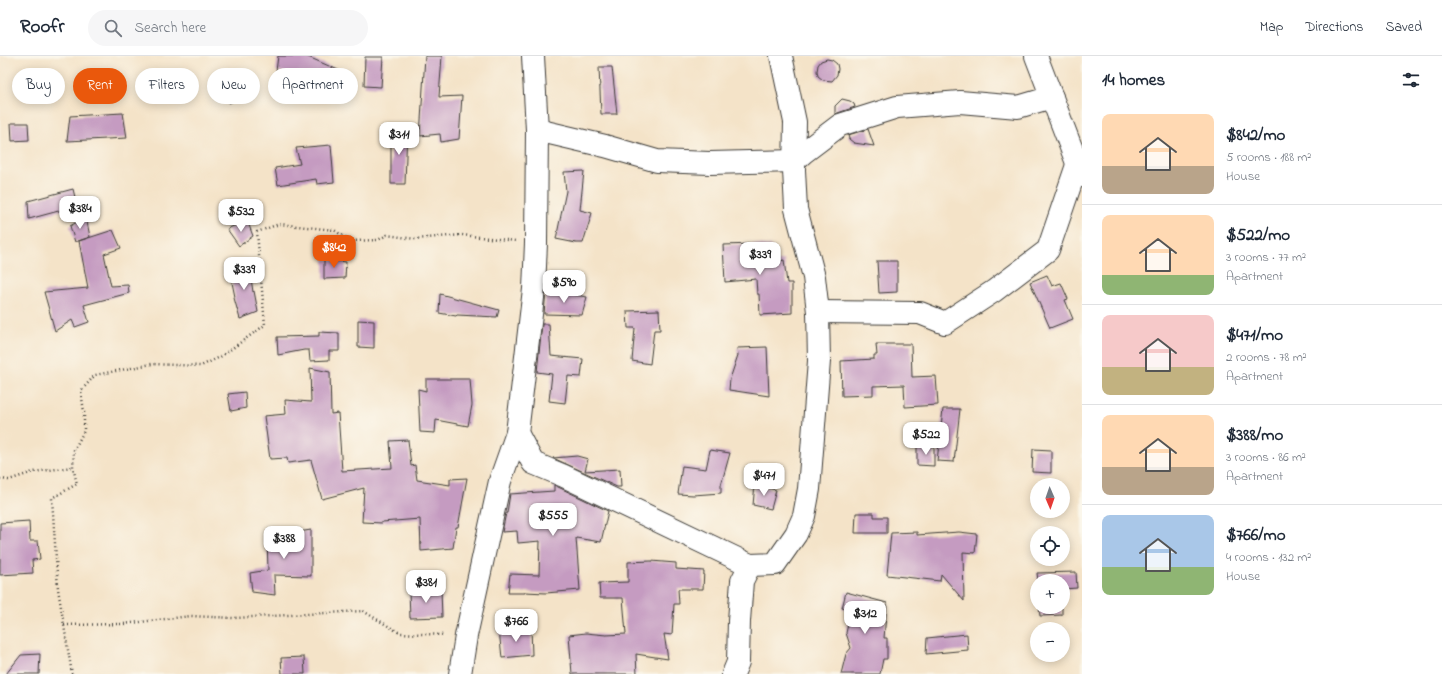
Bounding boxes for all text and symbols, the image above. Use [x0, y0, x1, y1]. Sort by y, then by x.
search box [88, 10, 368, 46]
text: Roofr [20, 14, 64, 41]
icon: search [102, 17, 124, 39]
text: Search here [134, 17, 206, 39]
text: Map [1260, 17, 1283, 38]
text: Directions [1305, 17, 1363, 38]
text: Saved [1385, 17, 1422, 38]
chip: Buy [12, 68, 65, 104]
chip: Rent [73, 68, 127, 104]
chip: Filters [135, 68, 199, 104]
chip: New [207, 68, 260, 104]
chip: Apartment [268, 68, 358, 104]
text: 14 homes [1102, 68, 1165, 93]
icon: filters [1400, 69, 1422, 91]
pin: $311 [375, 122, 423, 156]
text: $842/mo [1226, 123, 1285, 148]
text: $311 [388, 125, 410, 144]
icon: home [1134, 130, 1182, 178]
text: 5 rooms · 188 m² [1226, 148, 1311, 167]
text: House [1226, 167, 1260, 186]
pin: $384 [56, 196, 104, 230]
text: $384 [68, 199, 92, 218]
pin: $532 [217, 199, 265, 233]
text: $532 [227, 202, 255, 221]
text: $522/mo [1226, 223, 1290, 248]
icon: home [1134, 231, 1182, 279]
pin: $842 [310, 235, 358, 269]
text: $842 [322, 238, 346, 257]
pin: $339 [736, 242, 784, 276]
text: $339 [749, 245, 771, 264]
text: 3 rooms · 77 m² [1226, 248, 1306, 267]
pin: $339 [220, 257, 268, 291]
text: $339 [233, 260, 255, 279]
text: Apartment [1226, 267, 1283, 286]
pin: $590 [540, 270, 588, 304]
text: $590 [552, 273, 576, 292]
text: $471/mo [1226, 323, 1283, 348]
icon: home [1134, 331, 1182, 379]
text: 2 rooms · 78 m² [1226, 348, 1307, 367]
text: Apartment [1226, 367, 1283, 386]
pin: $522 [902, 422, 950, 456]
text: $388/mo [1226, 423, 1283, 448]
text: $522 [912, 425, 940, 444]
icon: home [1134, 431, 1182, 479]
text: 3 rooms · 86 m² [1226, 448, 1306, 467]
pin: $471 [740, 463, 788, 497]
text: $471 [753, 466, 775, 485]
text: Apartment [1226, 467, 1283, 486]
north arrow [1030, 478, 1070, 518]
map controls [1030, 478, 1070, 662]
pin: $555 [529, 503, 577, 537]
text: $555 [538, 506, 568, 525]
text: $766/mo [1226, 523, 1286, 548]
pin: $388 [260, 526, 308, 560]
button: locate [1030, 526, 1070, 566]
text: $388 [273, 529, 295, 548]
icon: home [1134, 531, 1182, 579]
text: 4 rooms · 132 m² [1226, 548, 1311, 567]
text: House [1226, 567, 1260, 586]
pin: $381 [402, 570, 450, 604]
text: $381 [415, 573, 437, 592]
button: + [1030, 574, 1070, 614]
pin: $312 [841, 601, 889, 635]
text: $312 [853, 604, 877, 623]
pin: $766 [492, 609, 540, 643]
text: $766 [504, 612, 528, 631]
button: − [1030, 622, 1070, 662]

